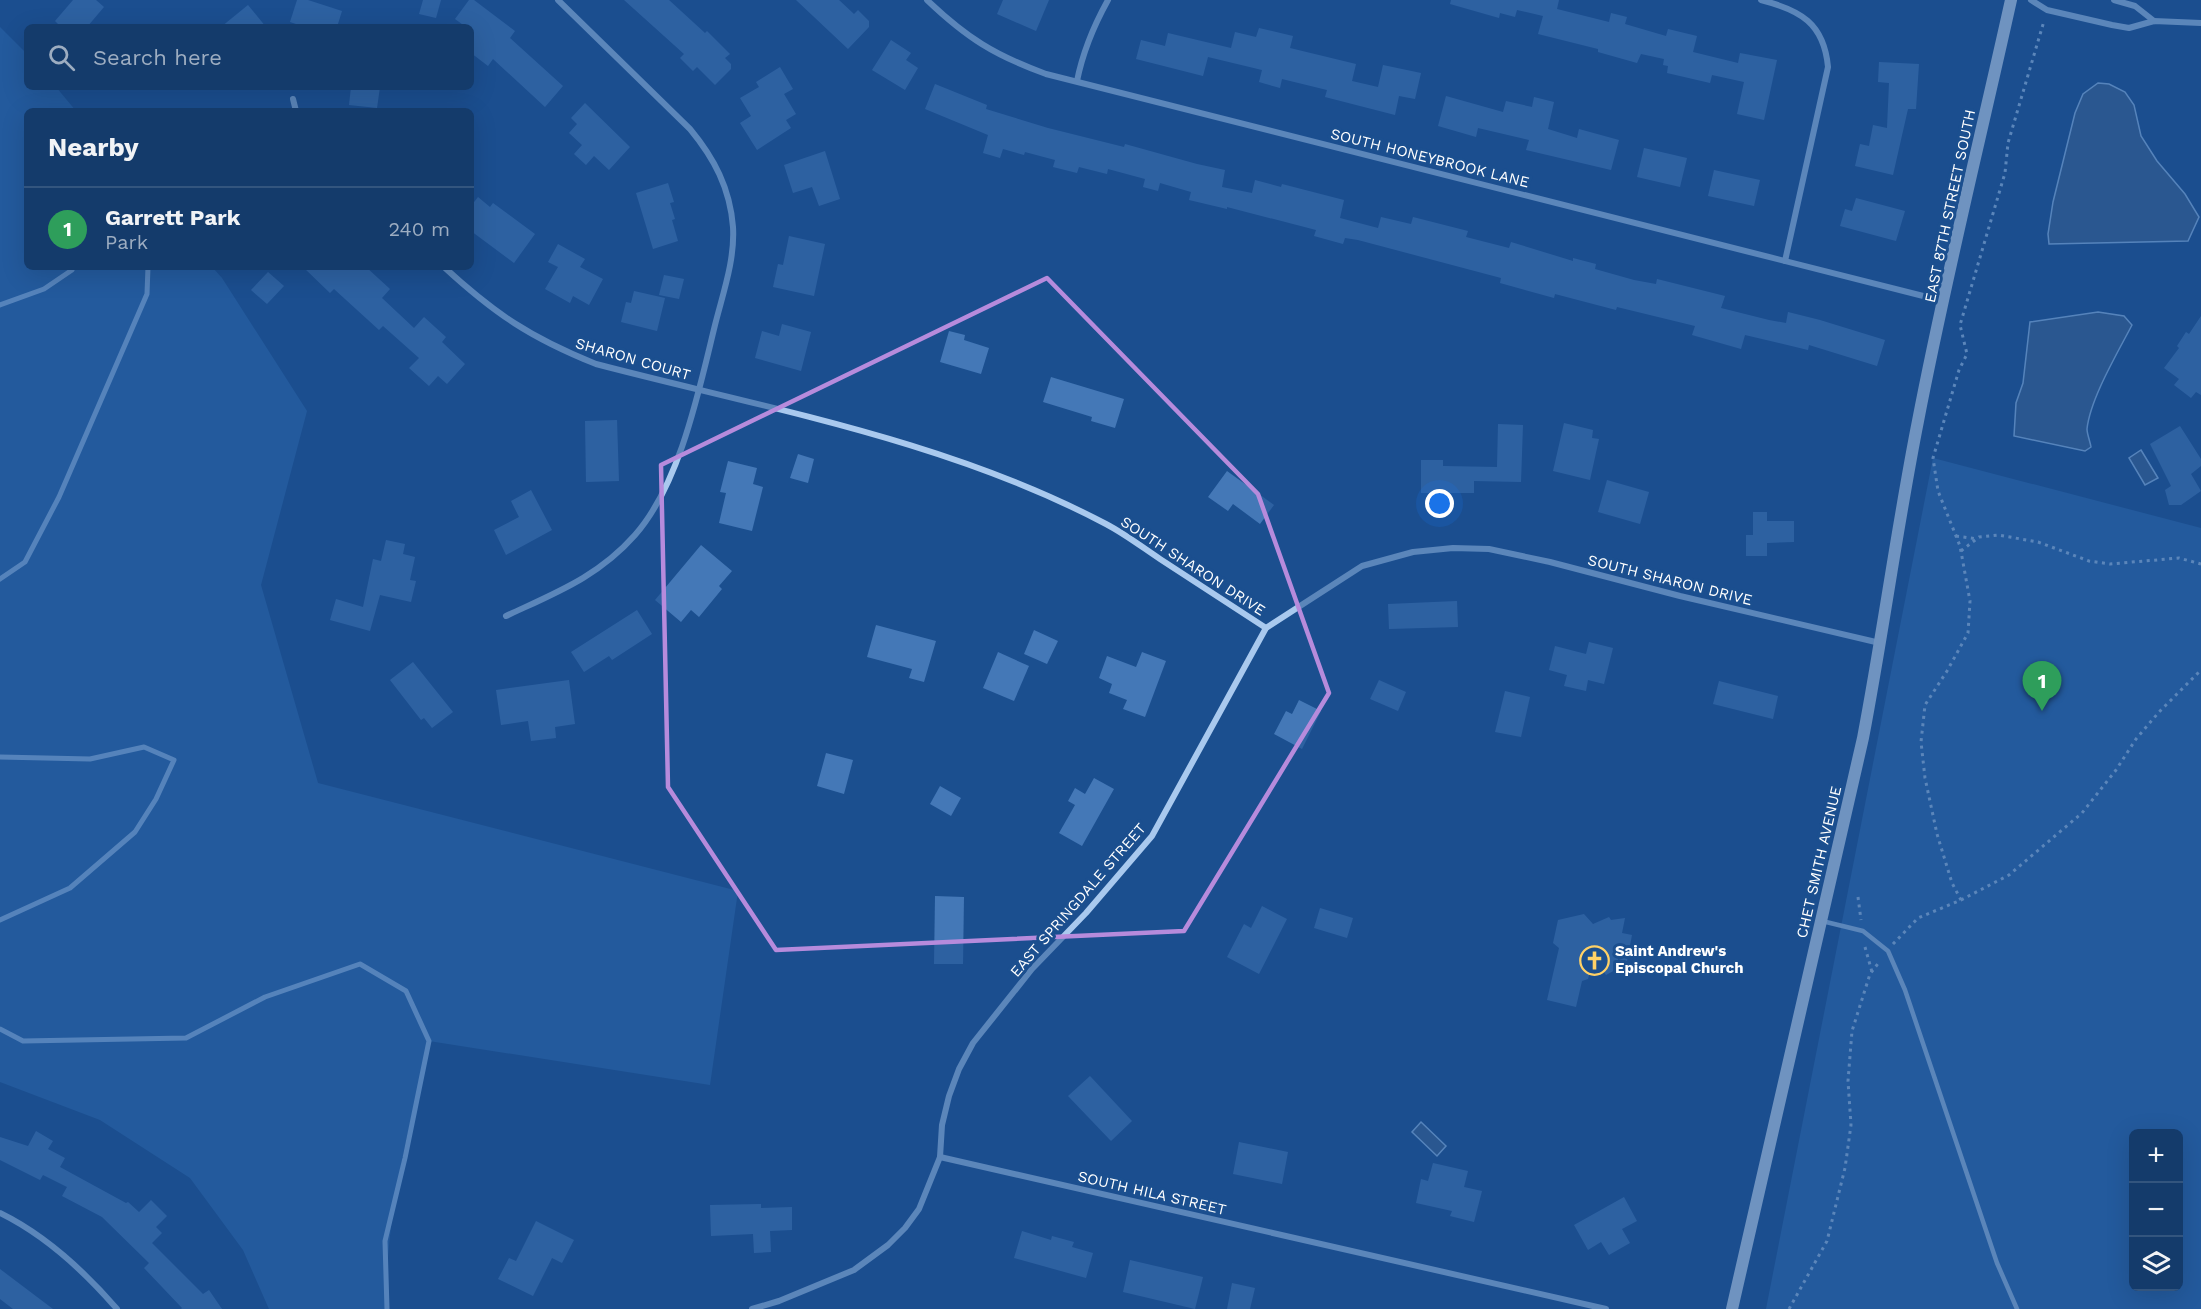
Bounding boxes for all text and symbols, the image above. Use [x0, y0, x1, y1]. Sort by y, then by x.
search box [24, 24, 474, 90]
icon: search [45, 41, 78, 74]
text: Search here [93, 45, 222, 70]
street label: EAST 87TH STREET SOUTH [1921, 108, 1979, 304]
street label: SOUTH HONEYBROOK LANE [1329, 125, 1531, 191]
text: Nearby [48, 132, 139, 162]
text: Garrett Park [105, 205, 240, 230]
text: 1 [63, 217, 72, 241]
text: 240 m [388, 217, 450, 241]
text: Park [105, 230, 148, 254]
street label: SHARON COURT [574, 334, 692, 384]
your location [1425, 489, 1454, 518]
street label: SOUTH SHARON DRIVE [1117, 512, 1269, 620]
street label: SOUTH SHARON DRIVE [1586, 551, 1754, 609]
pin: 1 [2022, 662, 2062, 711]
street label: CHET SMITH AVENUE [1793, 784, 1845, 940]
street label: EAST SPRINGDALE STREET [1006, 819, 1150, 981]
place label: Saint Andrew's Episcopal Church [1615, 942, 1744, 977]
church icon: Saint Andrew's Episcopal Church [1578, 944, 1610, 976]
map controls [2129, 1129, 2183, 1291]
button: + [2129, 1129, 2183, 1183]
street label: SOUTH HILA STREET [1076, 1167, 1228, 1219]
button: − [2129, 1183, 2183, 1237]
button: layers [2129, 1237, 2183, 1291]

